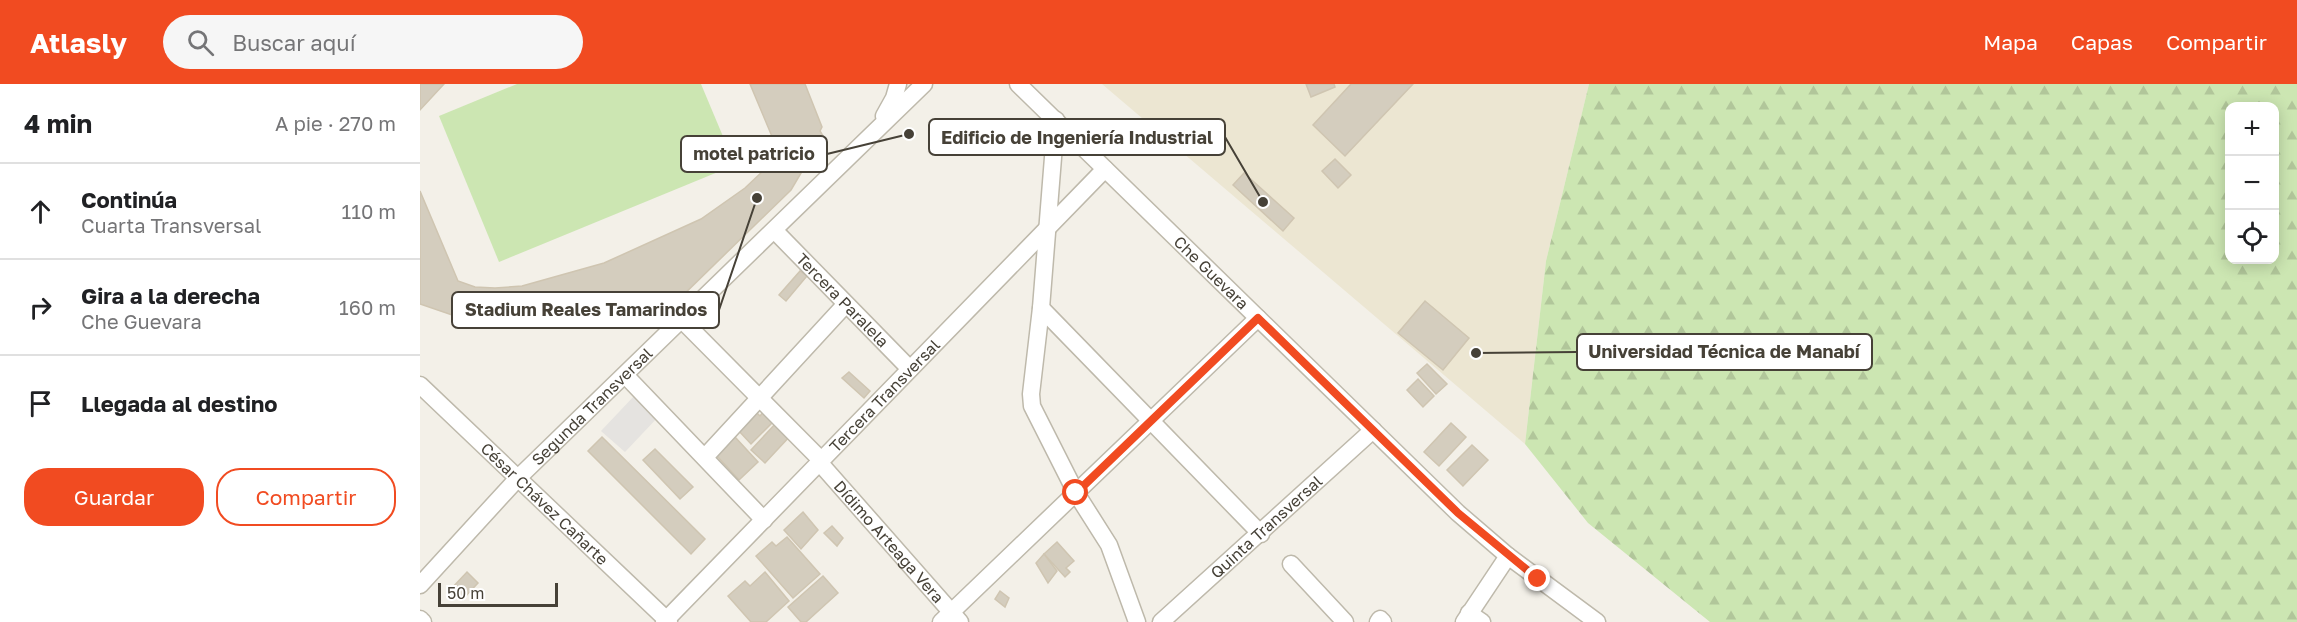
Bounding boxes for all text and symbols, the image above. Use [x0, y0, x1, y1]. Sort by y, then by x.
search box [163, 15, 583, 69]
text: Atlasly [30, 26, 127, 59]
icon: search [184, 26, 217, 59]
text: Buscar aquí [232, 29, 356, 56]
text: Mapa [1983, 29, 2038, 55]
text: Capas [2071, 29, 2133, 55]
text: Compartir [2166, 29, 2267, 55]
map controls [2225, 102, 2279, 264]
button: + [2225, 102, 2279, 156]
text: 4 min [24, 108, 92, 139]
text: A pie · 270 m [275, 111, 396, 135]
callout: Edificio de Ingeniería Industrial [929, 119, 1225, 155]
text: Edificio de Ingeniería Industrial [941, 126, 1213, 148]
callout: motel patricio [681, 136, 827, 172]
text: motel patricio [693, 142, 815, 164]
button: − [2225, 156, 2279, 210]
text: Continúa [81, 186, 177, 213]
icon: ahead [24, 195, 57, 228]
text: 110 m [342, 199, 396, 223]
button: locate [2225, 210, 2279, 264]
text: Cuarta Transversal [81, 213, 261, 237]
street label: Che Guevara [1170, 232, 1253, 313]
street label: Tercera Paralela [792, 249, 893, 351]
text: Gira a la derecha [81, 282, 260, 309]
icon: right [24, 291, 57, 324]
callout: Stadium Reales Tamarindos [452, 292, 719, 328]
text: 160 m [339, 295, 396, 319]
text: Stadium Reales Tamarindos [465, 298, 707, 320]
text: Che Guevara [81, 309, 202, 333]
callout: Universidad Técnica de Manabí [1577, 334, 1872, 370]
street label: Tercera Transversal [825, 335, 944, 456]
text: Universidad Técnica de Manabí [1588, 340, 1862, 362]
street label: Segunda Transversal [527, 343, 656, 469]
icon: arrive [24, 387, 57, 420]
text: Llegada al destino [81, 390, 278, 417]
street label: César Chávez Cañarte [477, 438, 613, 569]
button: Guardar [24, 468, 204, 526]
button: Compartir [216, 468, 396, 526]
street label: Quinta Transversal [1206, 471, 1326, 582]
street label: Dídimo Arteaga Vera [830, 476, 948, 607]
route start [1062, 479, 1088, 505]
route end [1524, 565, 1550, 591]
scale bar [438, 580, 558, 608]
text: 50 m [447, 583, 484, 603]

